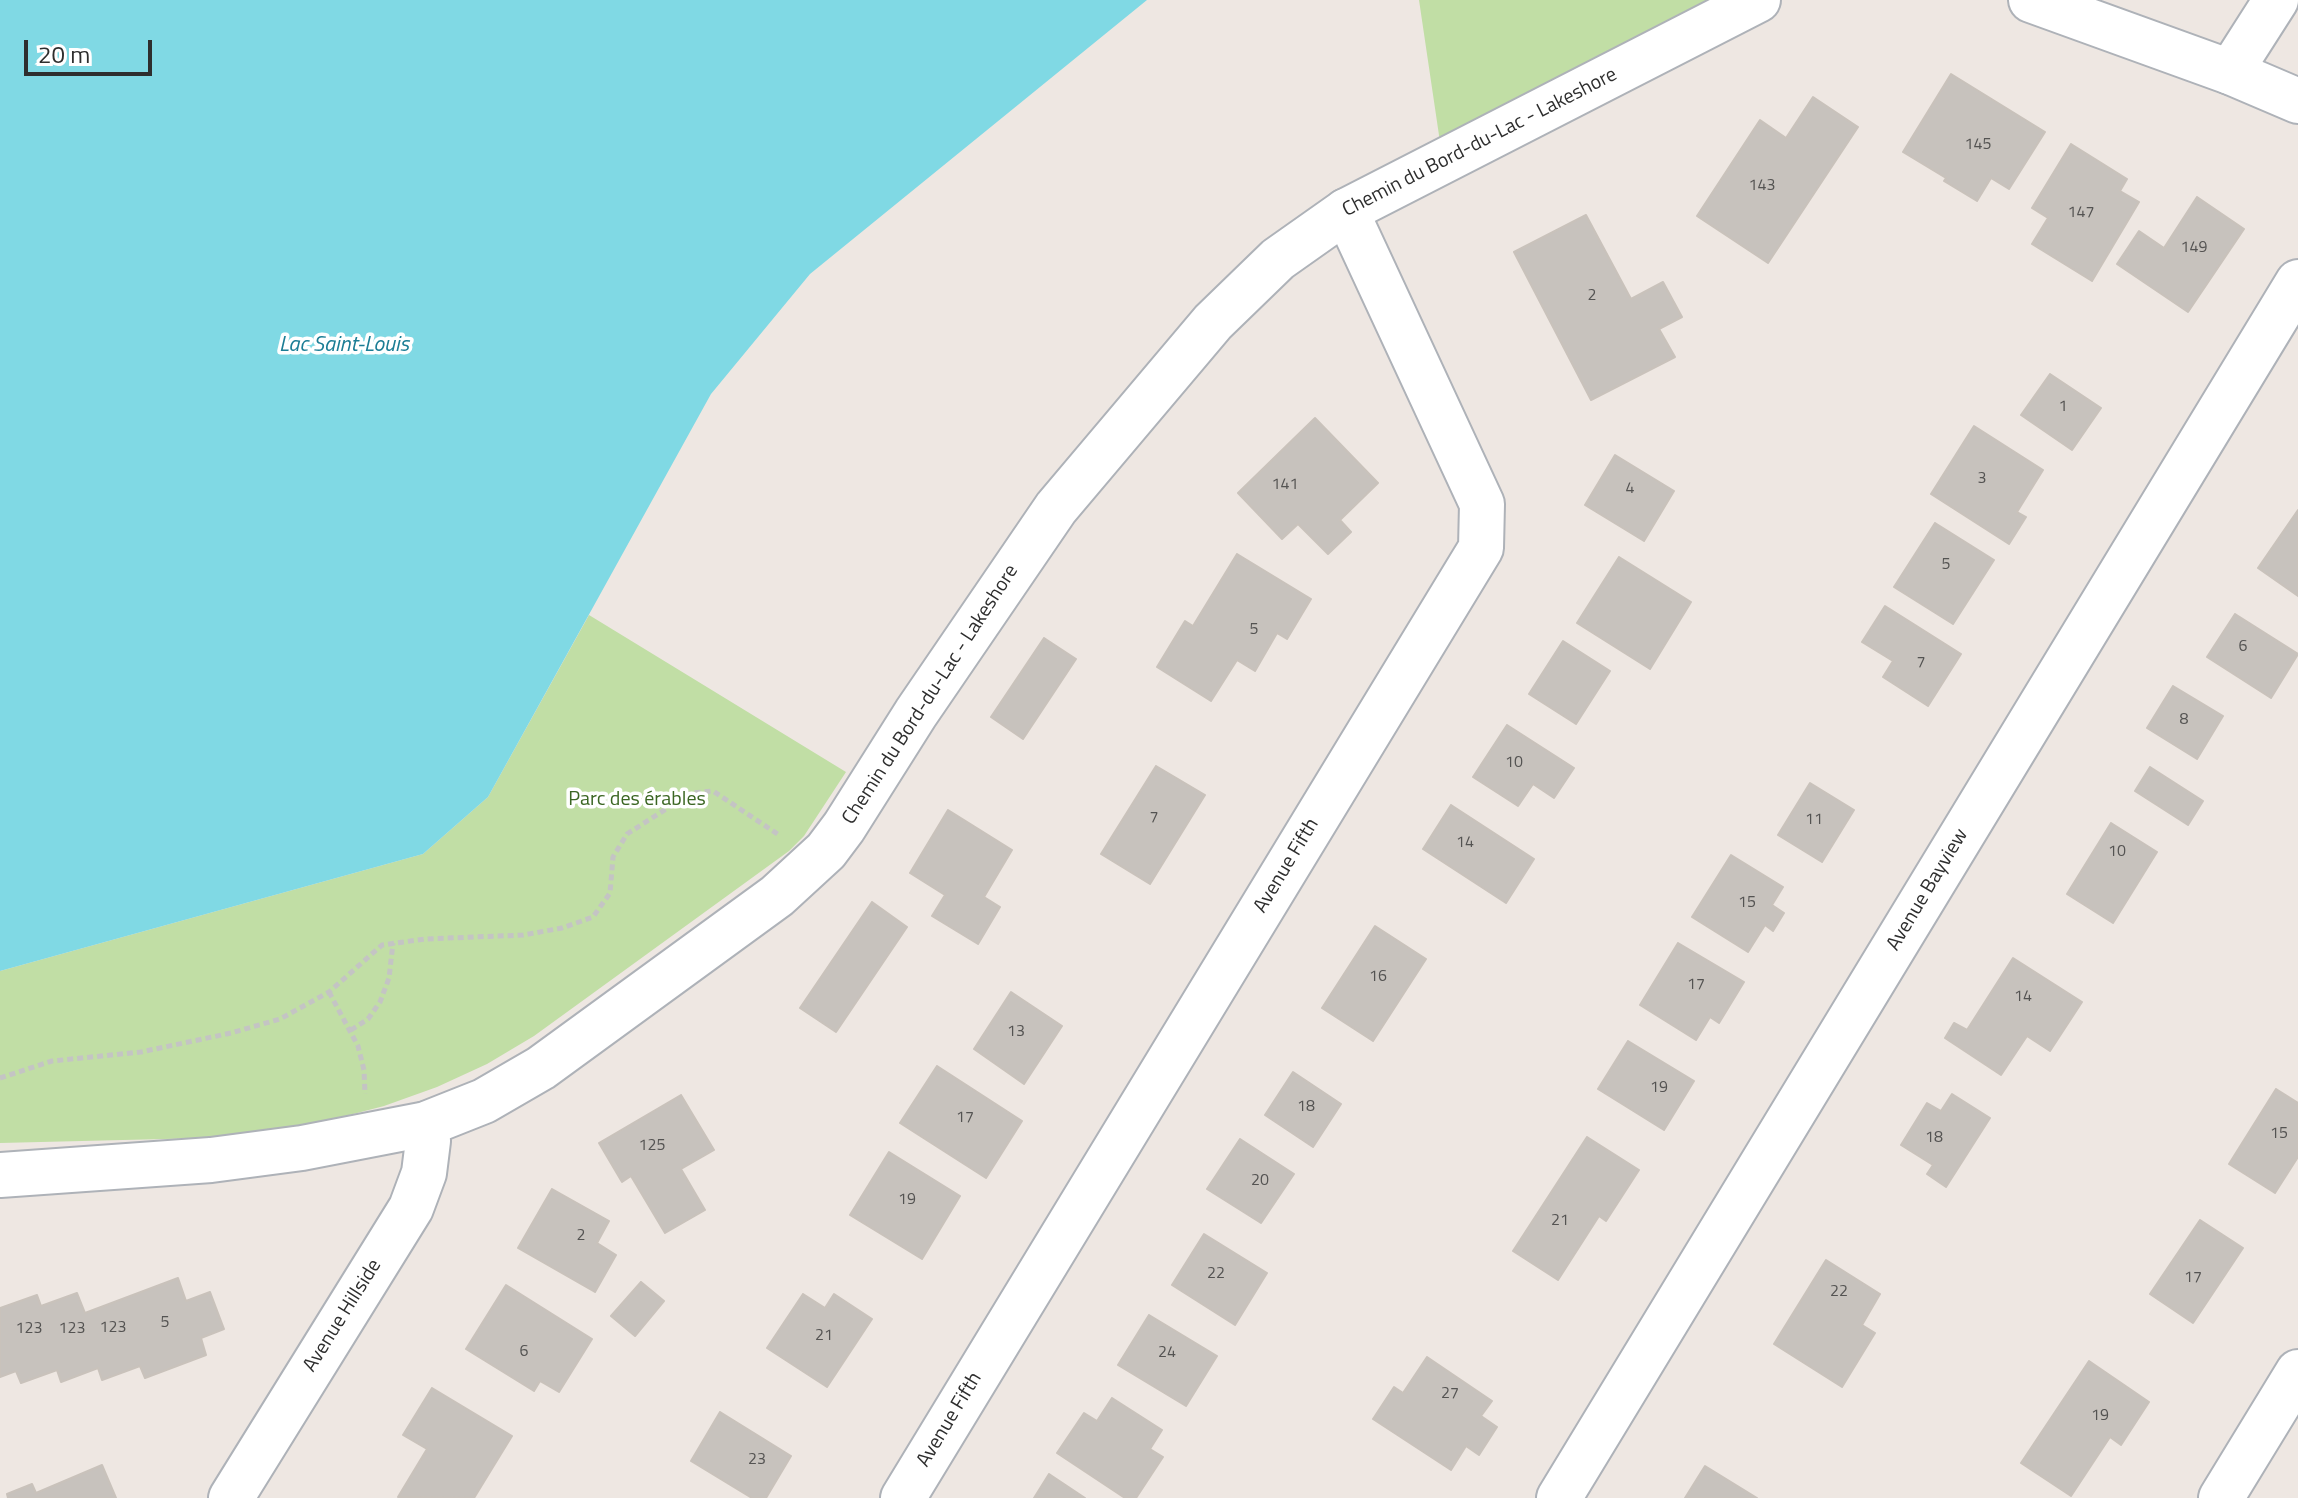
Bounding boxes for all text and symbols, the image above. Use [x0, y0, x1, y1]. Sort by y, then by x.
scale bar [28, 24, 156, 74]
text: 20 m [38, 36, 90, 72]
street label: Chemin du Bord-du-Lac - Lakeshore [1339, 63, 1621, 223]
house number: 145 [1965, 135, 1991, 155]
house number: 143 [1749, 176, 1775, 196]
house number: 147 [2068, 203, 2094, 223]
house number: 149 [2181, 238, 2207, 258]
house number: 2 [1588, 286, 1596, 306]
water label: Lac Saint-Louis [279, 333, 409, 359]
house number: 1 [2059, 397, 2067, 417]
house number: 3 [1978, 469, 1986, 489]
house number: 141 [1272, 475, 1298, 495]
house number: 4 [1626, 479, 1634, 499]
house number: 5 [1942, 555, 1950, 575]
street label: Chemin du Bord-du-Lac - Lakeshore [838, 561, 1024, 829]
house number: 5 [1250, 620, 1258, 640]
house number: 6 [2239, 637, 2247, 657]
house number: 7 [1917, 653, 1925, 673]
house number: 8 [2180, 710, 2188, 730]
house number: 10 [1505, 753, 1523, 773]
park label: Parc des érables [568, 788, 706, 812]
house number: 7 [1150, 808, 1158, 828]
house number: 11 [1805, 810, 1823, 830]
street label: Avenue Fifth [1249, 814, 1325, 918]
street label: Avenue Bayview [1882, 825, 1974, 955]
house number: 14 [1456, 833, 1474, 853]
house number: 10 [2108, 842, 2126, 862]
house number: 15 [1738, 893, 1756, 913]
house number: 16 [1369, 967, 1387, 987]
house number: 17 [1687, 975, 1705, 995]
house number: 14 [2014, 987, 2032, 1007]
house number: 13 [1007, 1022, 1025, 1042]
house number: 19 [1650, 1078, 1668, 1098]
house number: 18 [1297, 1097, 1315, 1117]
house number: 17 [956, 1108, 974, 1128]
house number: 15 [2270, 1124, 2288, 1144]
house number: 18 [1925, 1128, 1943, 1148]
house number: 125 [639, 1136, 665, 1156]
house number: 20 [1251, 1171, 1269, 1191]
house number: 19 [898, 1190, 916, 1210]
house number: 21 [1551, 1211, 1569, 1231]
house number: 2 [577, 1226, 585, 1246]
street label: Avenue Hillside [299, 1255, 387, 1377]
house number: 22 [1207, 1264, 1225, 1284]
house number: 17 [2184, 1268, 2202, 1288]
house number: 22 [1830, 1282, 1848, 1302]
house number: 5 [161, 1313, 169, 1333]
house number: 123 [100, 1318, 126, 1338]
house number: 123 [16, 1319, 42, 1339]
house number: 123 [59, 1319, 85, 1339]
house number: 21 [815, 1326, 833, 1346]
house number: 6 [520, 1342, 528, 1362]
house number: 24 [1158, 1343, 1176, 1363]
street label: Avenue Fifth [912, 1368, 988, 1472]
house number: 27 [1441, 1384, 1459, 1404]
house number: 19 [2091, 1406, 2109, 1426]
house number: 23 [748, 1450, 766, 1470]

